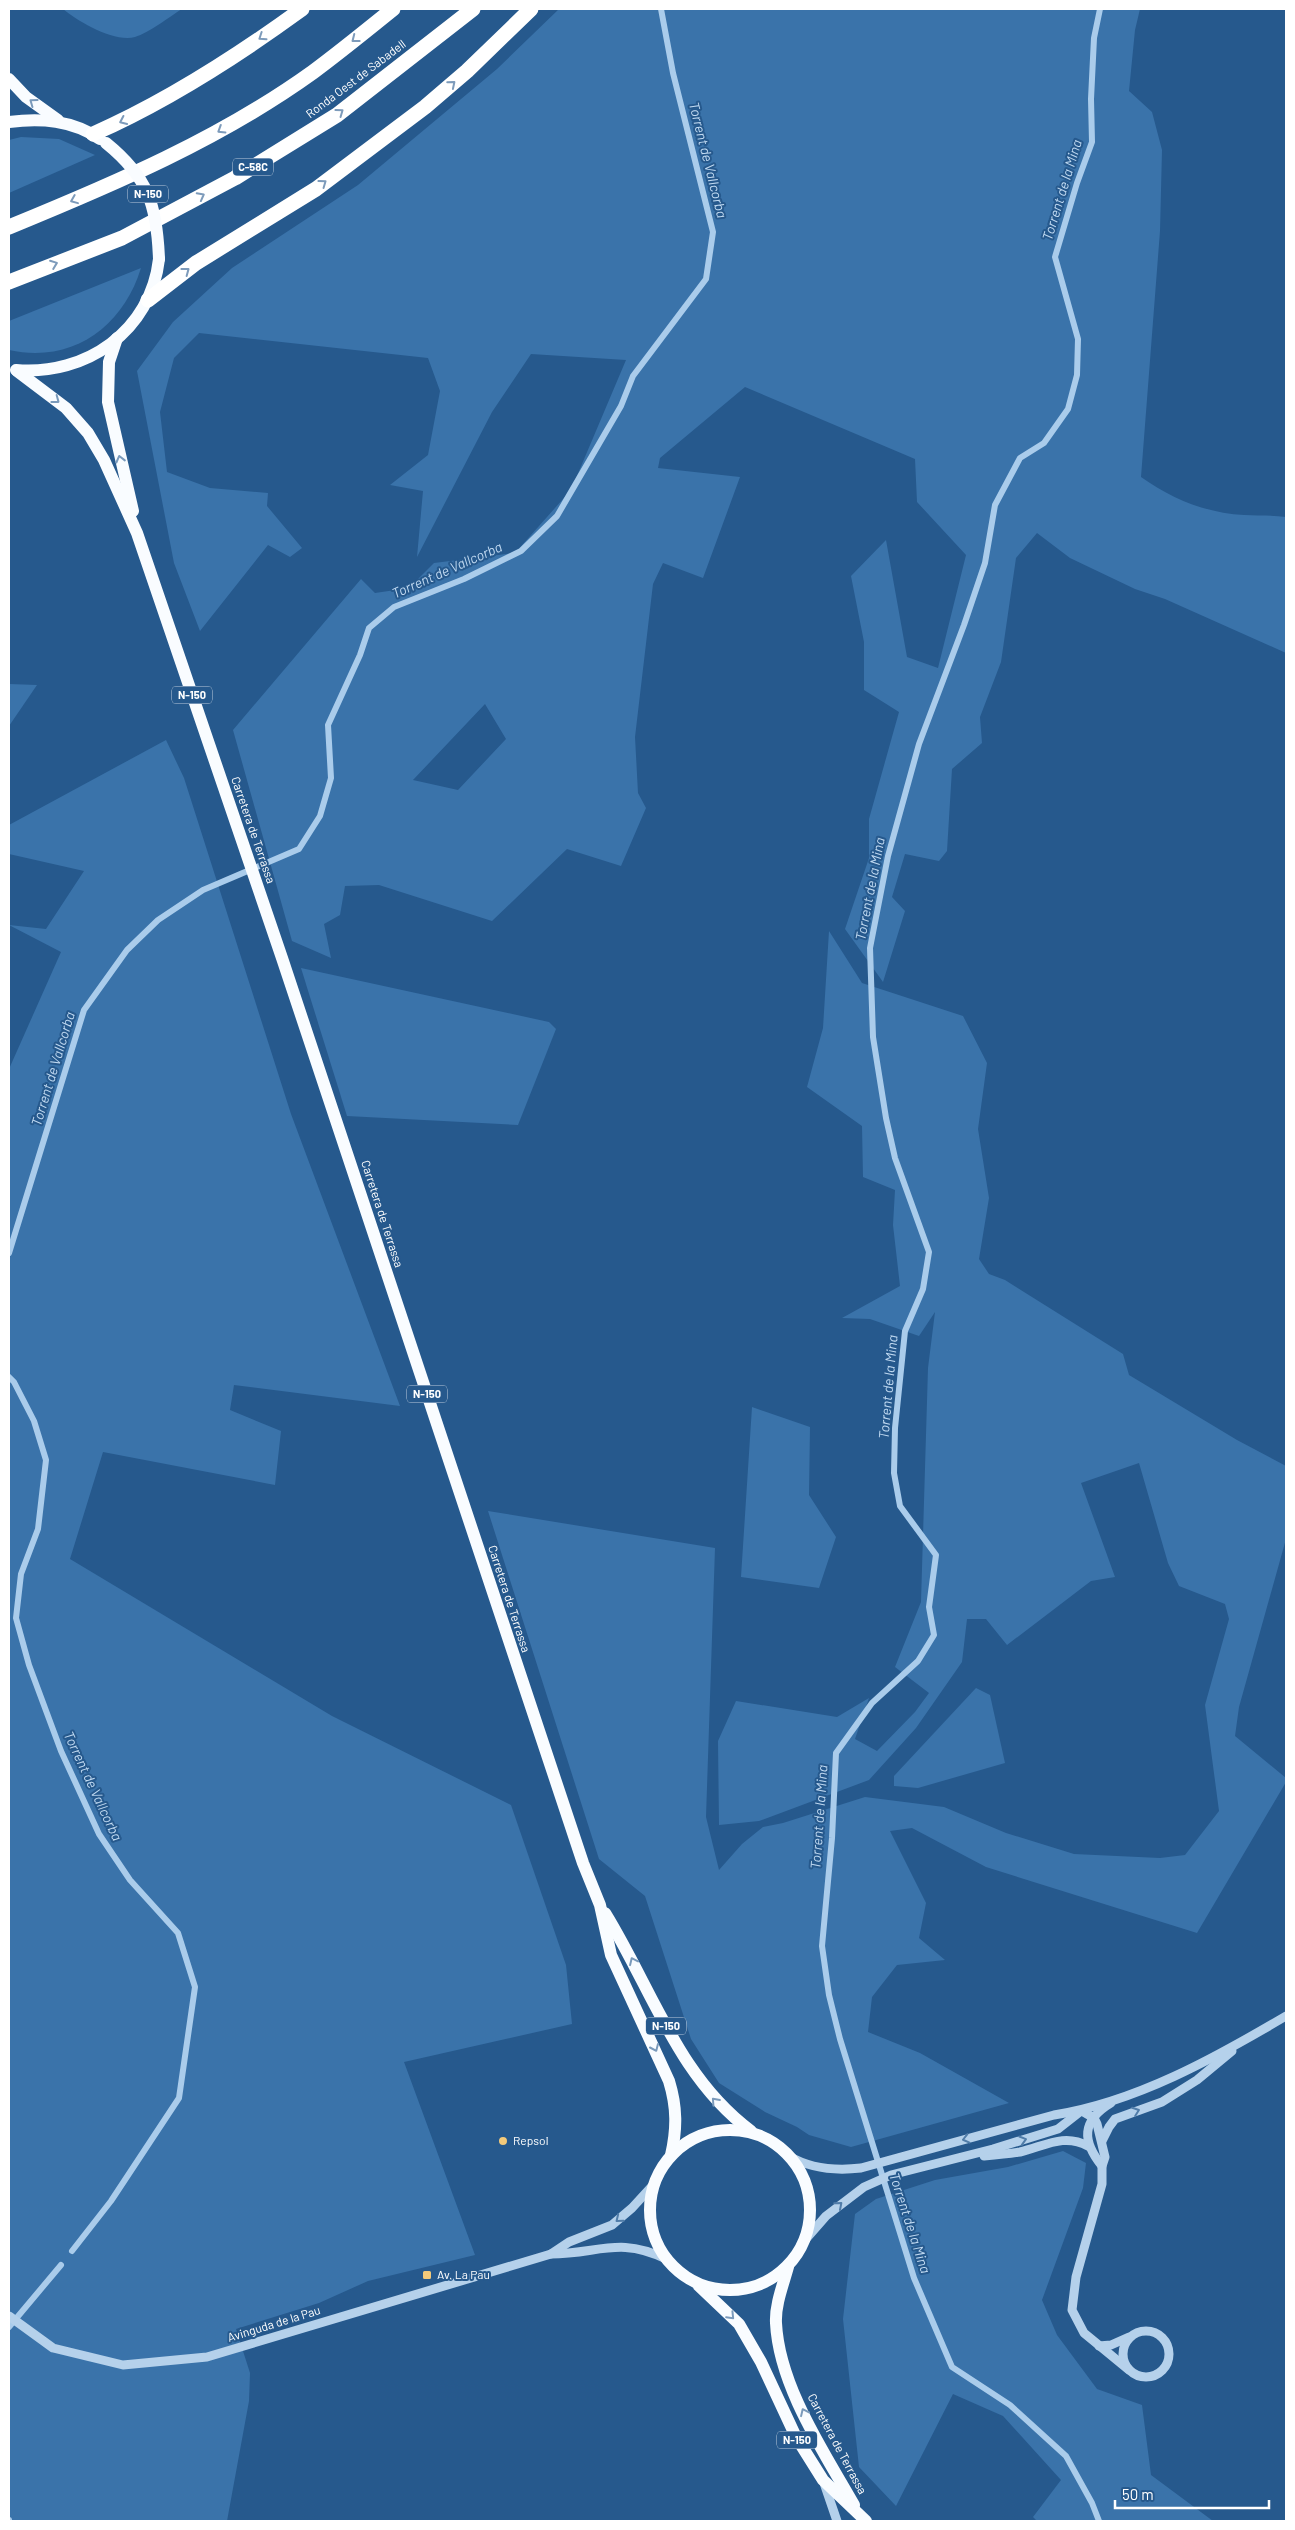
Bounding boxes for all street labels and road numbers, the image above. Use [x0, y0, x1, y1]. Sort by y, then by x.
street label: Ronda Oest de Sabadell [303, 36, 408, 120]
road number: C-58C [233, 158, 273, 176]
road number: N-150 [128, 185, 168, 202]
road number: N-150 [172, 686, 212, 704]
street label: Carretera de Terrassa [229, 775, 279, 885]
street label: Carretera de Terrassa [359, 1158, 407, 1269]
road number: N-150 [407, 1386, 447, 1402]
street label: Carretera de Terrassa [486, 1543, 534, 1654]
road number: N-150 [646, 2018, 686, 2034]
street label: Avinguda de la Pau [226, 2302, 322, 2344]
street label: Carretera de Terrassa [805, 2391, 870, 2496]
road number: N-150 [777, 2432, 817, 2448]

